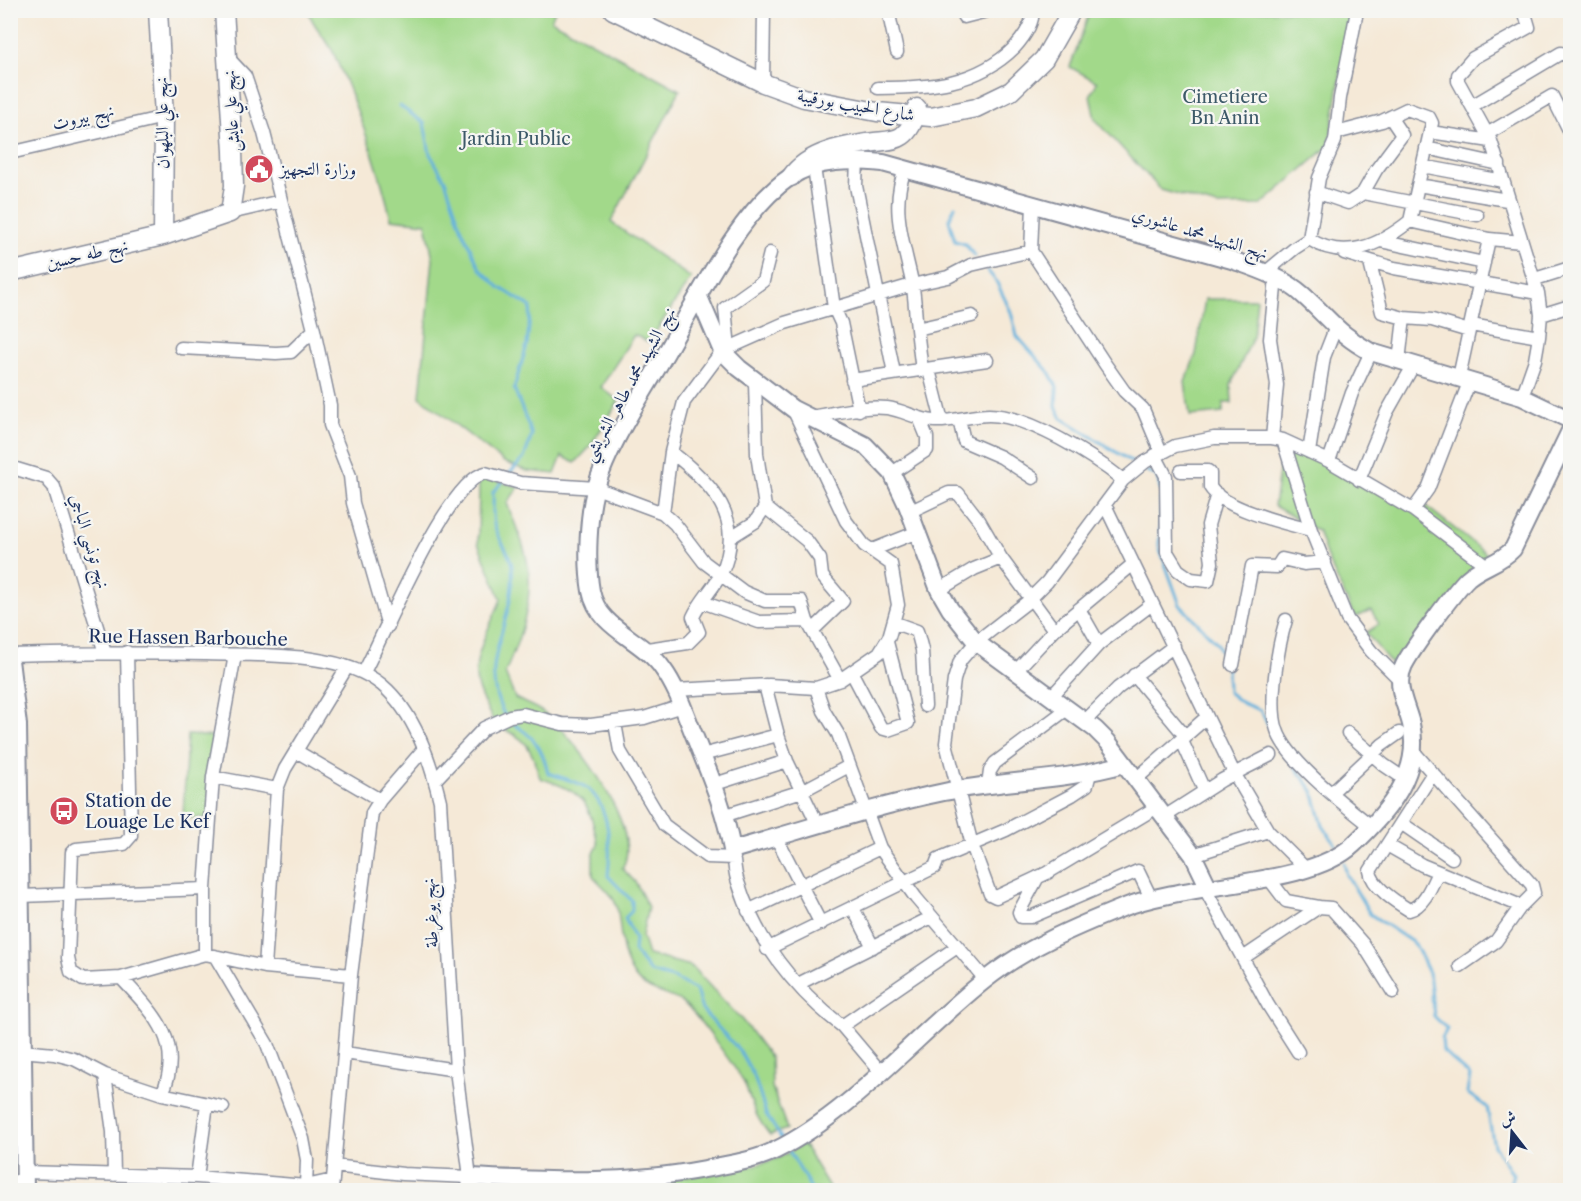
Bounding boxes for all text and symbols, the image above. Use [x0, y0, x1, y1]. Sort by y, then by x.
street label: نهج علي عايش [218, 69, 250, 153]
street label: نهج علي البلهوان [150, 77, 180, 169]
street label: شارع الحبيب بورقيبة [795, 84, 916, 130]
park label: Cimetiere Bn Anin [1182, 86, 1268, 129]
street label: نهج بيروت [50, 99, 117, 140]
park label: Jardin Public [458, 128, 571, 150]
public building icon: وزارة التجهيز [243, 153, 275, 185]
place label: وزارة التجهيز [278, 158, 356, 180]
street label: نهج الشهيد محمد عاشوري [1128, 202, 1270, 269]
street label: نهج طه حسين [44, 234, 131, 279]
street label: نهج الشهيد محمد طاهر الشريشي [577, 303, 686, 468]
street label: نهج تونسي الباجي [59, 491, 115, 593]
street label: Rue Hassen Barbouche [88, 625, 288, 651]
place label: Station de Louage Le Kef [85, 790, 212, 833]
bus stop icon: Station de Louage Le Kef [48, 795, 80, 827]
street label: نهج يوغرطة [417, 877, 448, 948]
north arrow [1482, 1102, 1542, 1162]
text: ش [1497, 1106, 1518, 1130]

